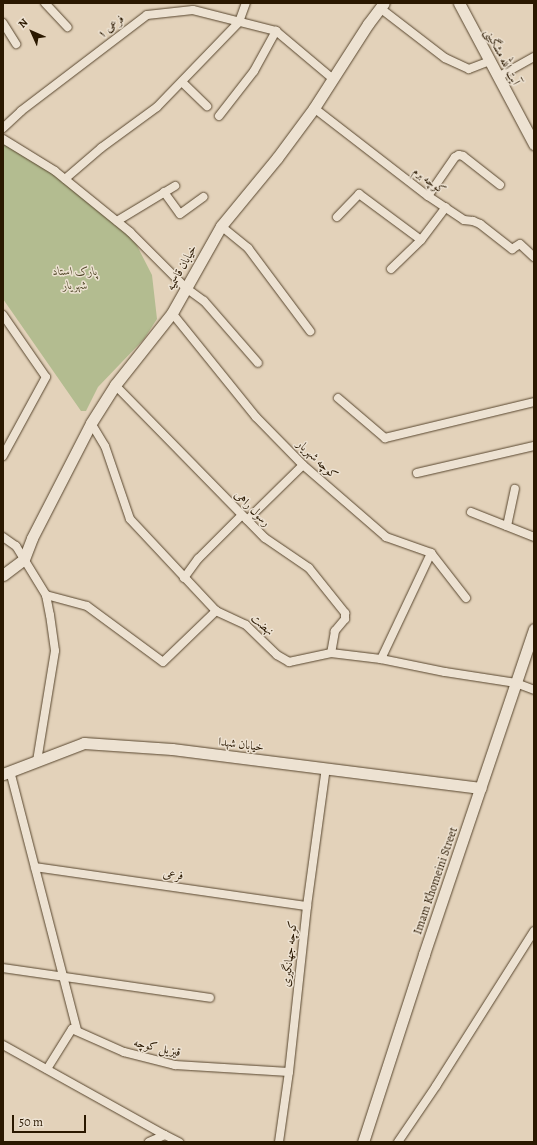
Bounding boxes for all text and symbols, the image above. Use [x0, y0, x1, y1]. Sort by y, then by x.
north arrow [12, 12, 52, 52]
street label: فرعی ۱ [95, 12, 127, 42]
text: N [15, 15, 31, 31]
street label: آیت الله مشگینی [481, 26, 523, 88]
street label: کوچه برم [410, 164, 448, 198]
street label: خیابان قاسمیه [164, 243, 200, 293]
park label: پارک استاد شهریار [52, 265, 98, 293]
street label: کوچه شهریار [293, 437, 341, 483]
street label: رسول راهی [231, 488, 273, 530]
street label: نهضت [248, 611, 276, 639]
street label: خیابان شهدا [217, 735, 265, 755]
street label: Imam Khomeini Street [411, 825, 461, 937]
street label: فرعی [162, 866, 184, 884]
street label: کوچه جهانگیری [279, 920, 301, 988]
street label: قیزیل کوچه [132, 1036, 182, 1060]
scale bar [14, 1107, 88, 1133]
text: 50 m [19, 1114, 43, 1130]

